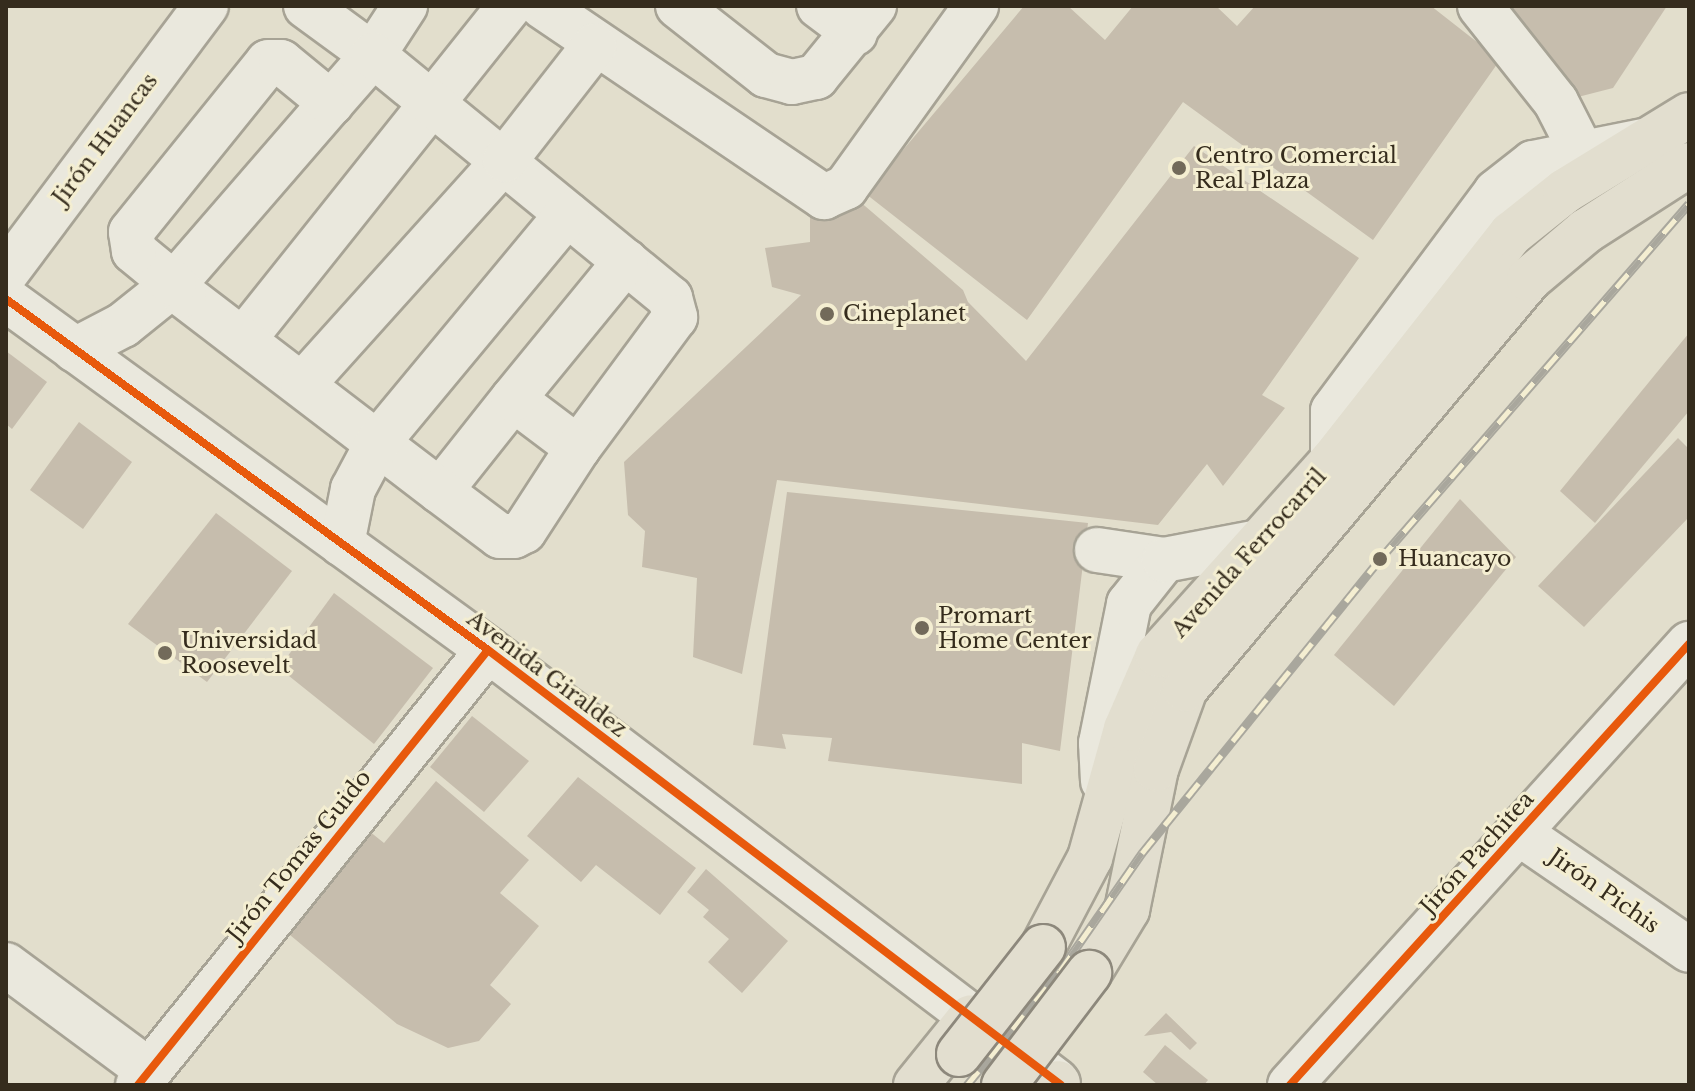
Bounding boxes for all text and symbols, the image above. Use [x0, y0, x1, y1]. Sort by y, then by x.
street label: Jirón Huancas [47, 68, 163, 210]
place label: Centro Comercial Real Plaza [1195, 142, 1397, 194]
marker: Centro Comercial Real Plaza [1170, 159, 1188, 177]
place label: Cineplanet [843, 301, 966, 327]
marker: Cineplanet [818, 305, 836, 323]
street label: Avenida Ferrocarril [1166, 463, 1332, 643]
place label: Huancayo [1398, 546, 1511, 572]
marker: Huancayo [1369, 548, 1391, 570]
place label: Promart Home Center [938, 602, 1091, 654]
street label: Avenida Giraldez [462, 605, 632, 743]
marker: Promart Home Center [913, 619, 931, 637]
place label: Universidad Roosevelt [181, 627, 317, 678]
marker: Universidad Roosevelt [156, 644, 174, 662]
street label: Jirón Tomas Guido [221, 764, 377, 948]
street label: Jirón Pachitea [1415, 786, 1539, 920]
street label: Jirón Pichis [1544, 843, 1664, 939]

